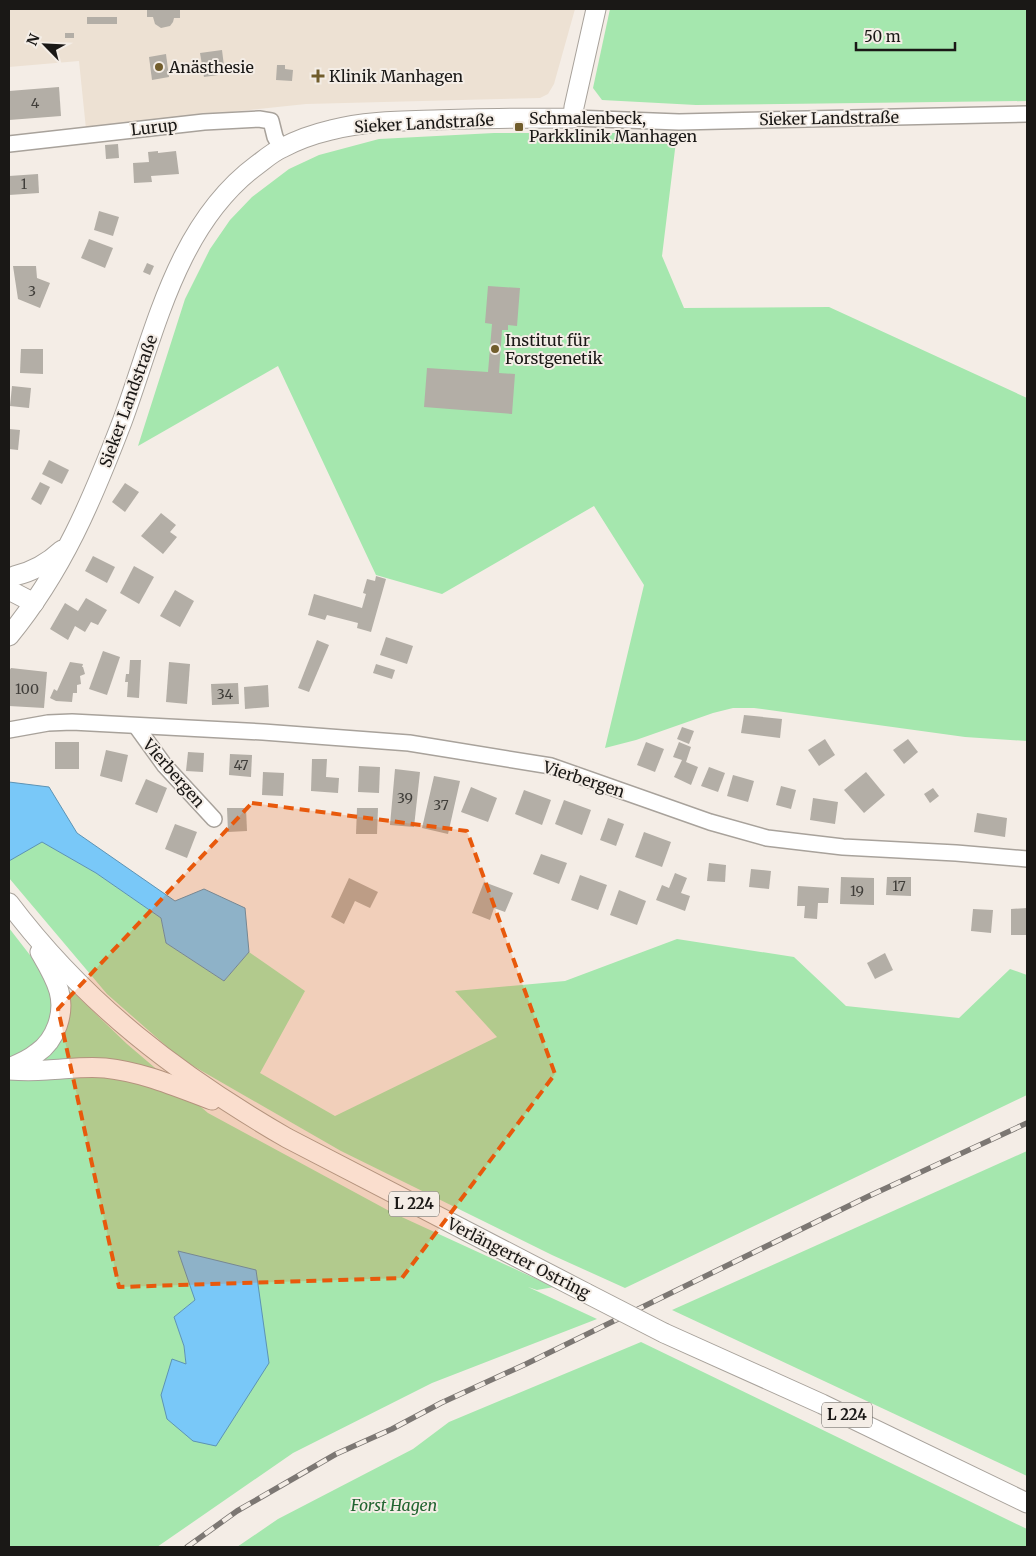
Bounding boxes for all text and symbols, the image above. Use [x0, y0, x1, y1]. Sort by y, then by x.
north arrow [20, 20, 70, 70]
scale bar [856, 20, 955, 52]
text: 50 m [864, 27, 901, 46]
text: N [23, 31, 44, 48]
place label: Anästhesie [168, 57, 254, 77]
marker: Anästhesie [153, 61, 165, 73]
place label: Klinik Manhagen [329, 66, 463, 86]
marker: Klinik Manhagen [311, 69, 325, 83]
house number: 4 [31, 94, 40, 112]
street label: Sieker Landstraße [759, 107, 899, 129]
place label: Schmalenbeck, Parkklinik Manhagen [529, 108, 697, 146]
street label: Sieker Landstraße [354, 109, 494, 137]
street label: Lurup [130, 115, 178, 139]
marker: Schmalenbeck, Parkklinik Manhagen [513, 121, 525, 133]
house number: 1 [21, 175, 27, 193]
house number: 3 [28, 282, 36, 300]
place label: Institut für Forstgenetik [505, 330, 604, 368]
street label: Sieker Landstraße [95, 332, 161, 470]
marker: Institut für Forstgenetik [489, 343, 501, 355]
house number: 100 [15, 680, 39, 698]
house number: 34 [217, 685, 234, 703]
street label: Vierbergen [138, 734, 210, 812]
house number: 47 [233, 756, 249, 774]
street label: Vierbergen [540, 756, 628, 802]
house number: 39 [397, 789, 413, 807]
house number: 37 [433, 796, 449, 814]
house number: 17 [892, 877, 906, 895]
house number: 19 [850, 882, 864, 900]
road number: L 224 [389, 1192, 439, 1216]
street label: Verlängerter Ostring [443, 1213, 594, 1303]
road number: L 224 [822, 1402, 872, 1428]
park label: Forst Hagen [350, 1495, 437, 1515]

